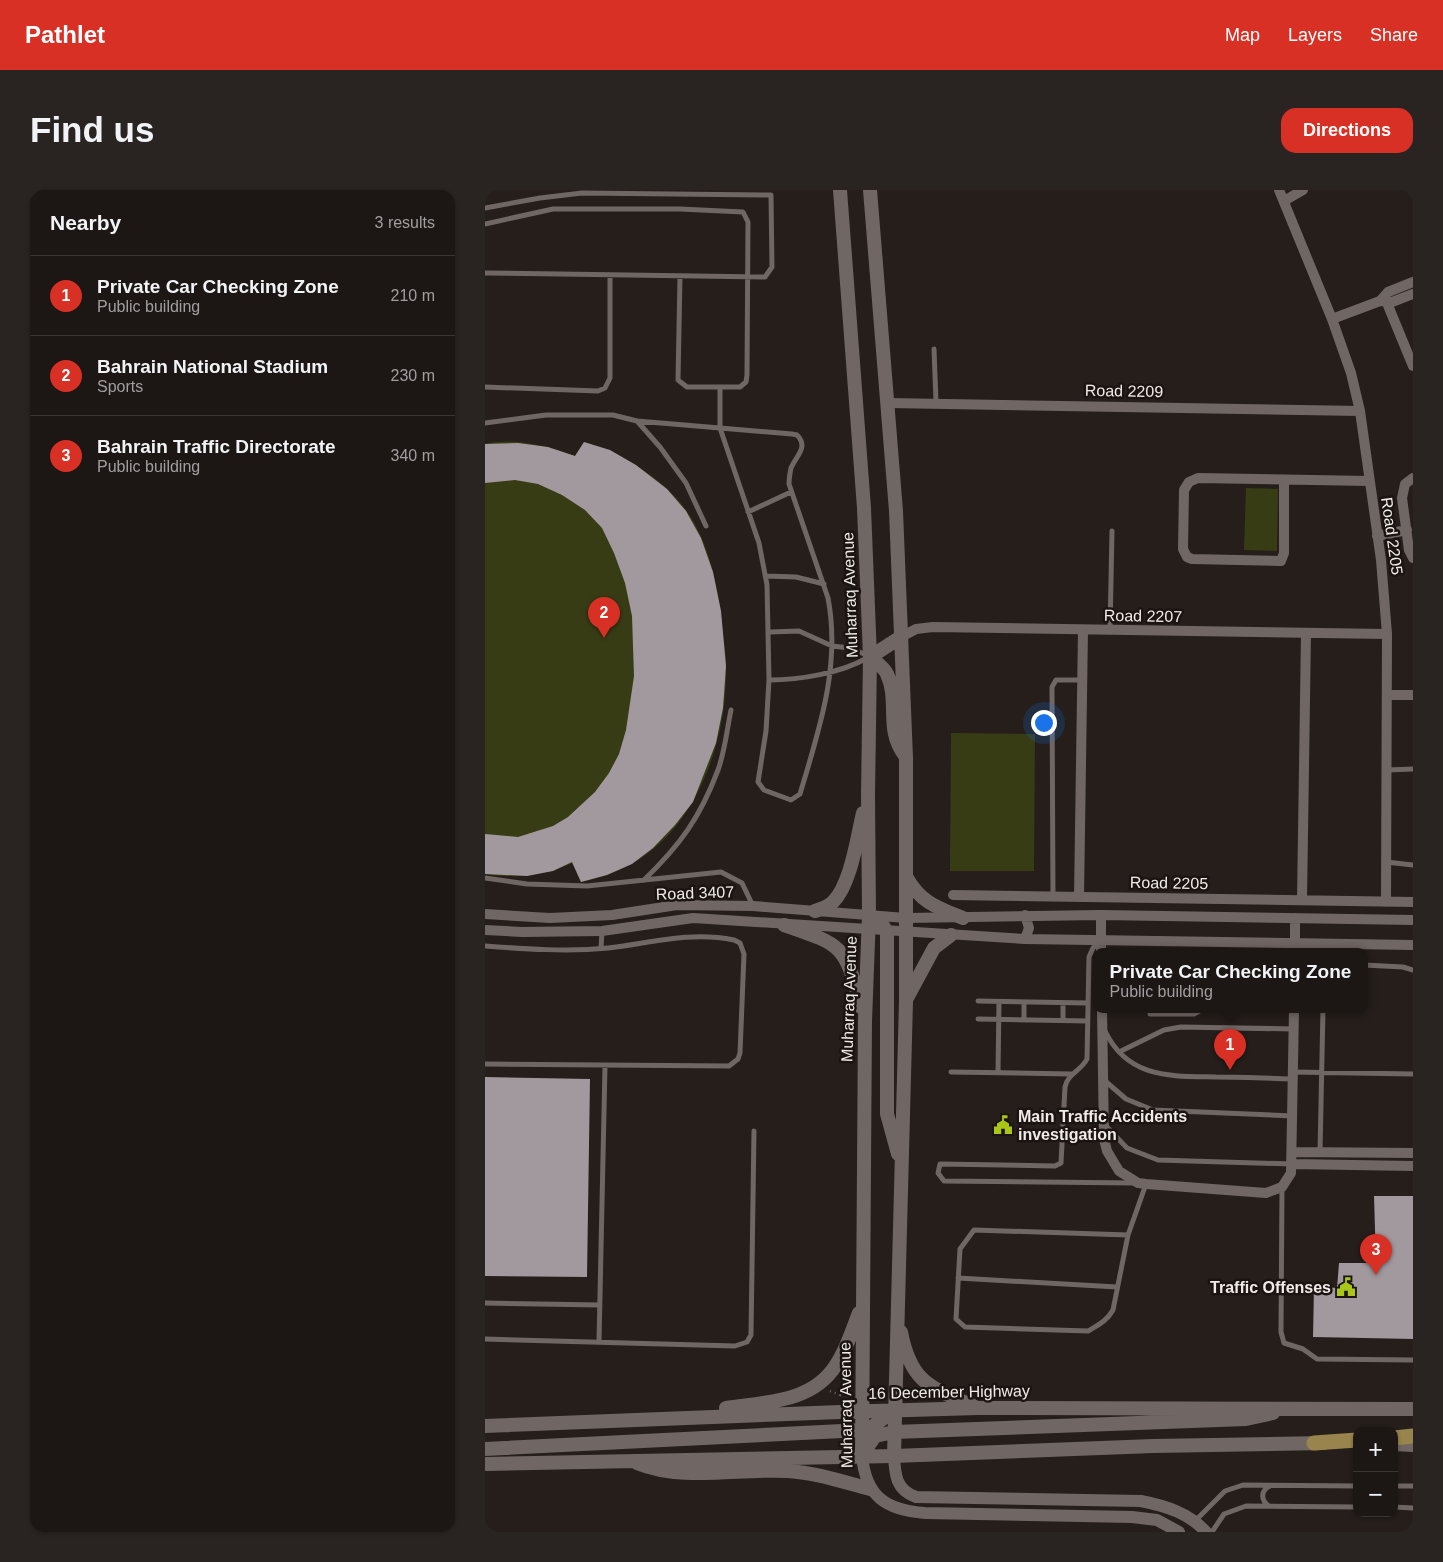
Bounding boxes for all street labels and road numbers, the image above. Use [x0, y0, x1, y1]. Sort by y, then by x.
street label: Road 2209 [1085, 382, 1163, 400]
street label: Road 2205 [1378, 496, 1406, 576]
street label: Muharraq Avenue [839, 532, 861, 658]
street label: Road 2207 [1104, 607, 1182, 625]
street label: Road 2205 [1130, 874, 1208, 892]
street label: Road 3407 [656, 883, 735, 903]
street label: Muharraq Avenue [838, 936, 860, 1062]
street label: Muharraq Avenue [836, 1342, 856, 1468]
street label: 16 December Highway [868, 1382, 1030, 1402]

